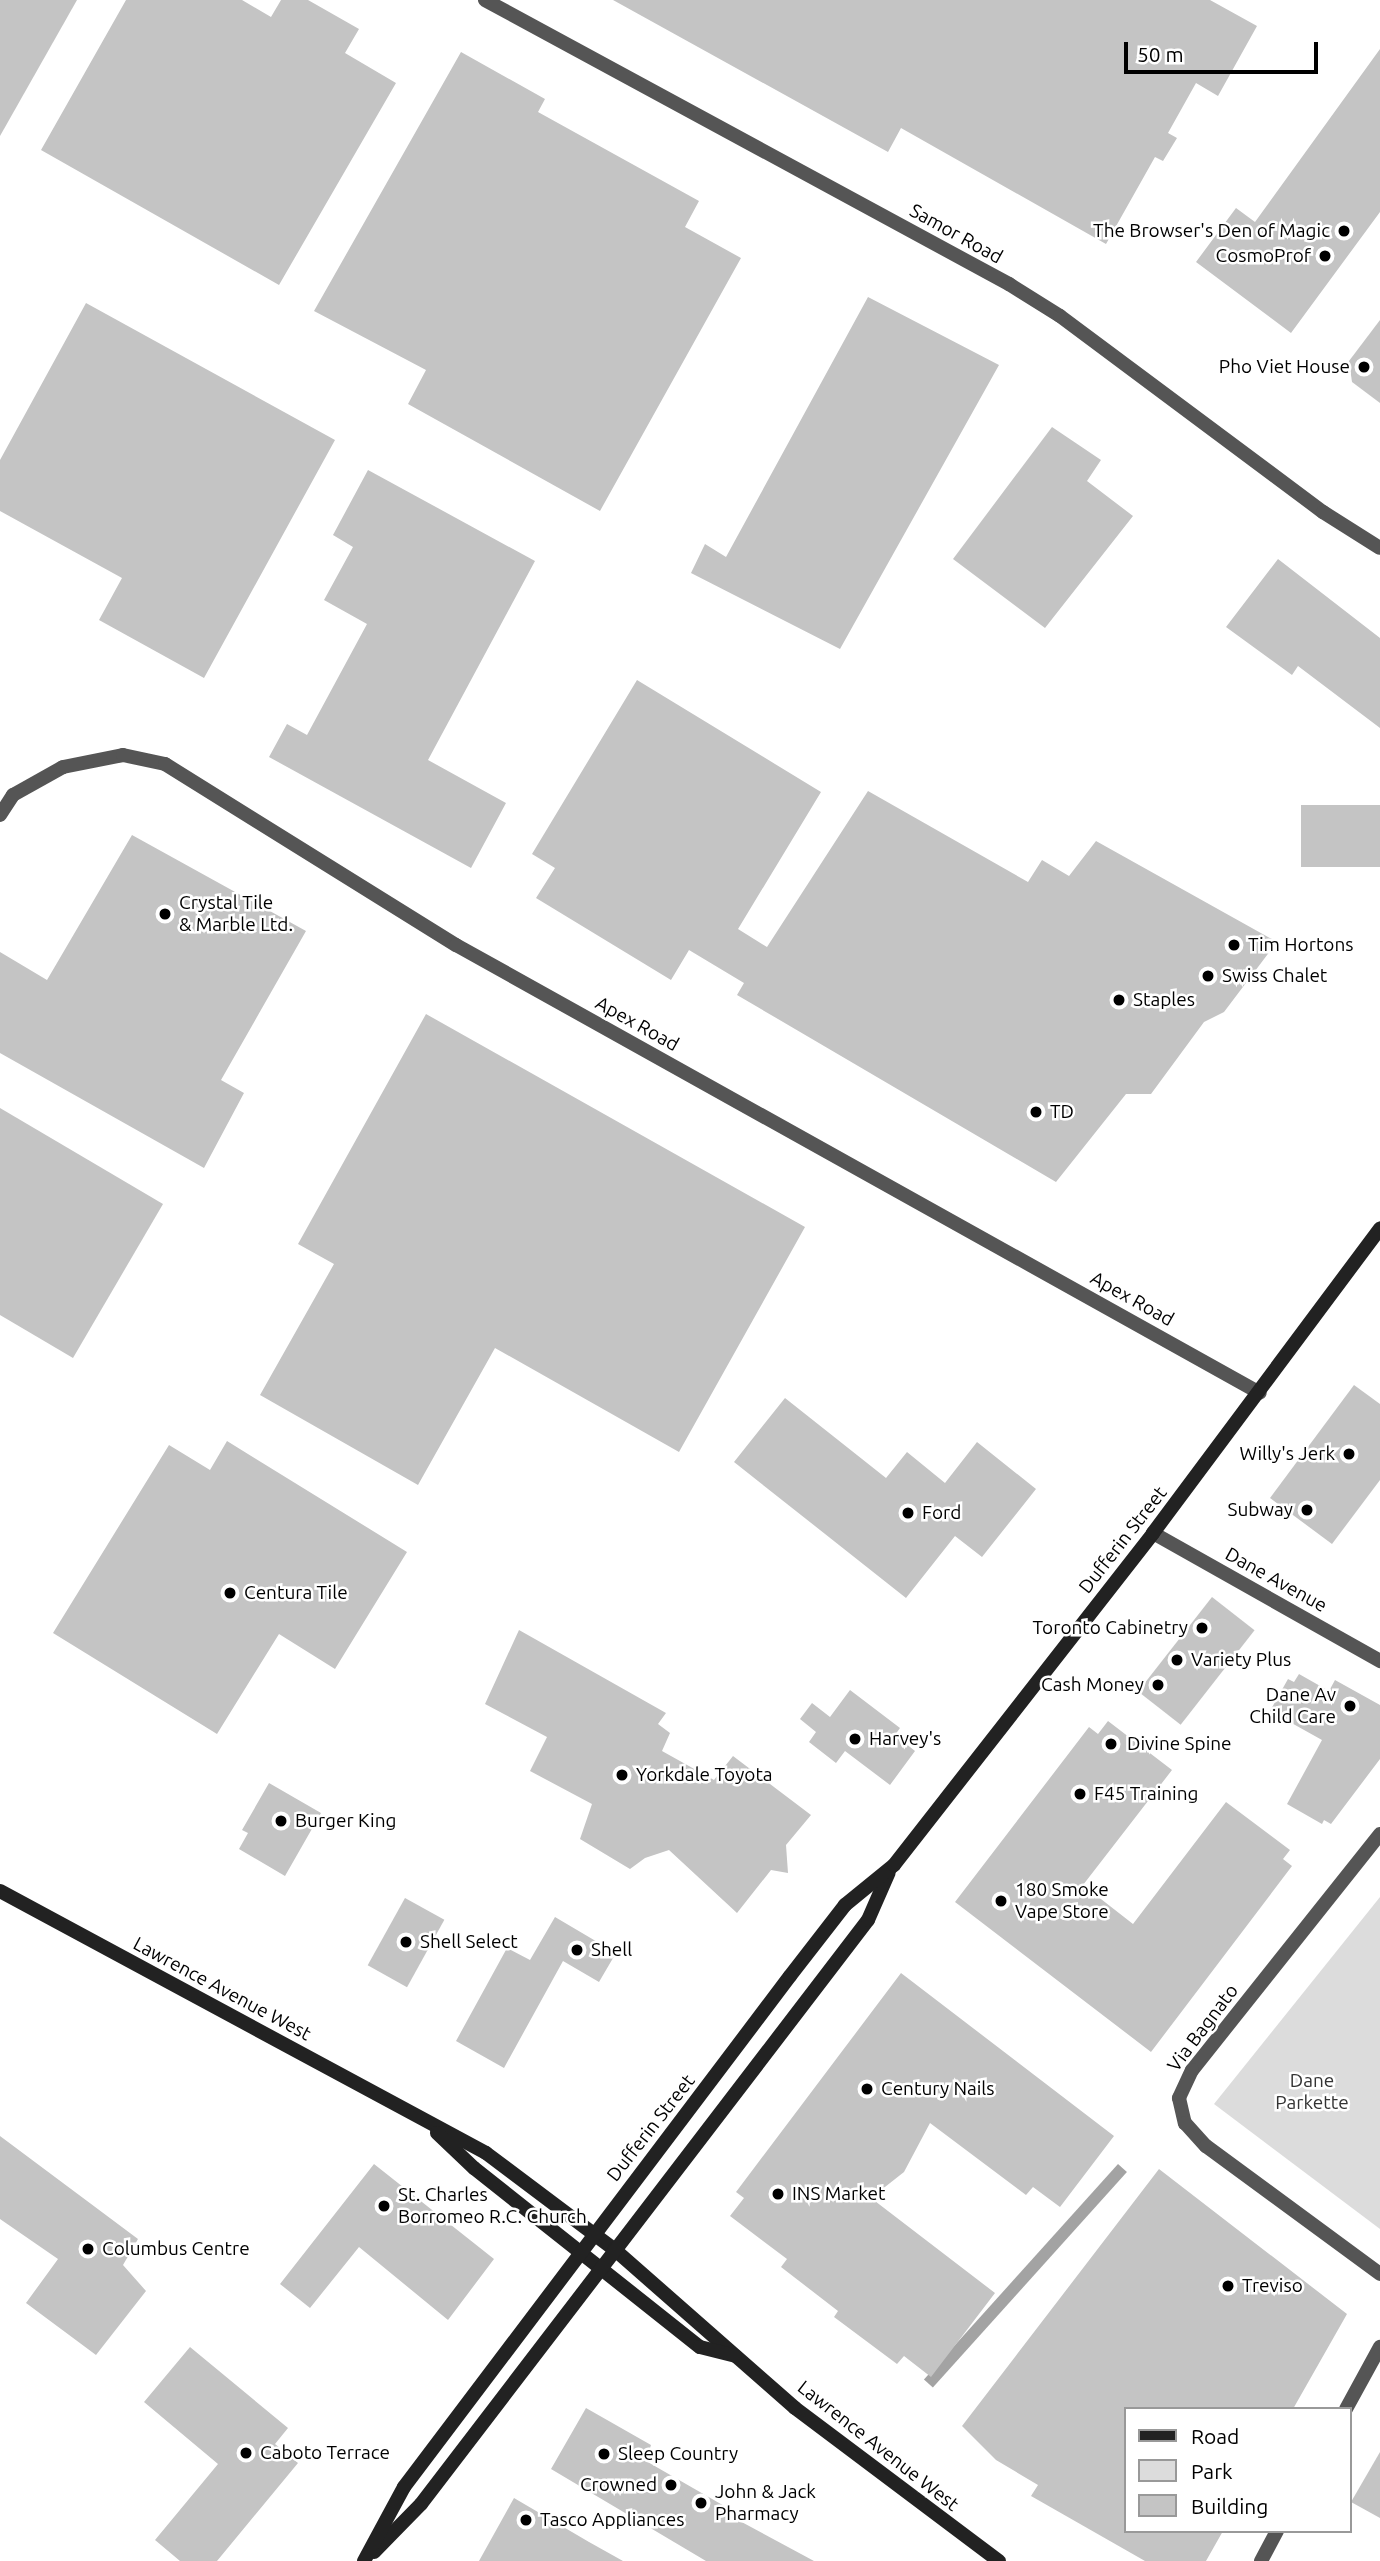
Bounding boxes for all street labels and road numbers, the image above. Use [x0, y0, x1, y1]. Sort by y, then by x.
street label: Samor Road [906, 199, 1006, 269]
street label: Apex Road [591, 992, 683, 1056]
street label: Apex Road [1086, 1267, 1178, 1331]
street label: Dufferin Street [1074, 1482, 1172, 1598]
street label: Dane Avenue [1221, 1543, 1331, 1617]
street label: Lawrence Avenue West [129, 1932, 315, 2046]
street label: Via Bagnato [1163, 1980, 1243, 2076]
street label: Dufferin Street [602, 2070, 700, 2186]
street label: Lawrence Avenue West [793, 2376, 963, 2516]

